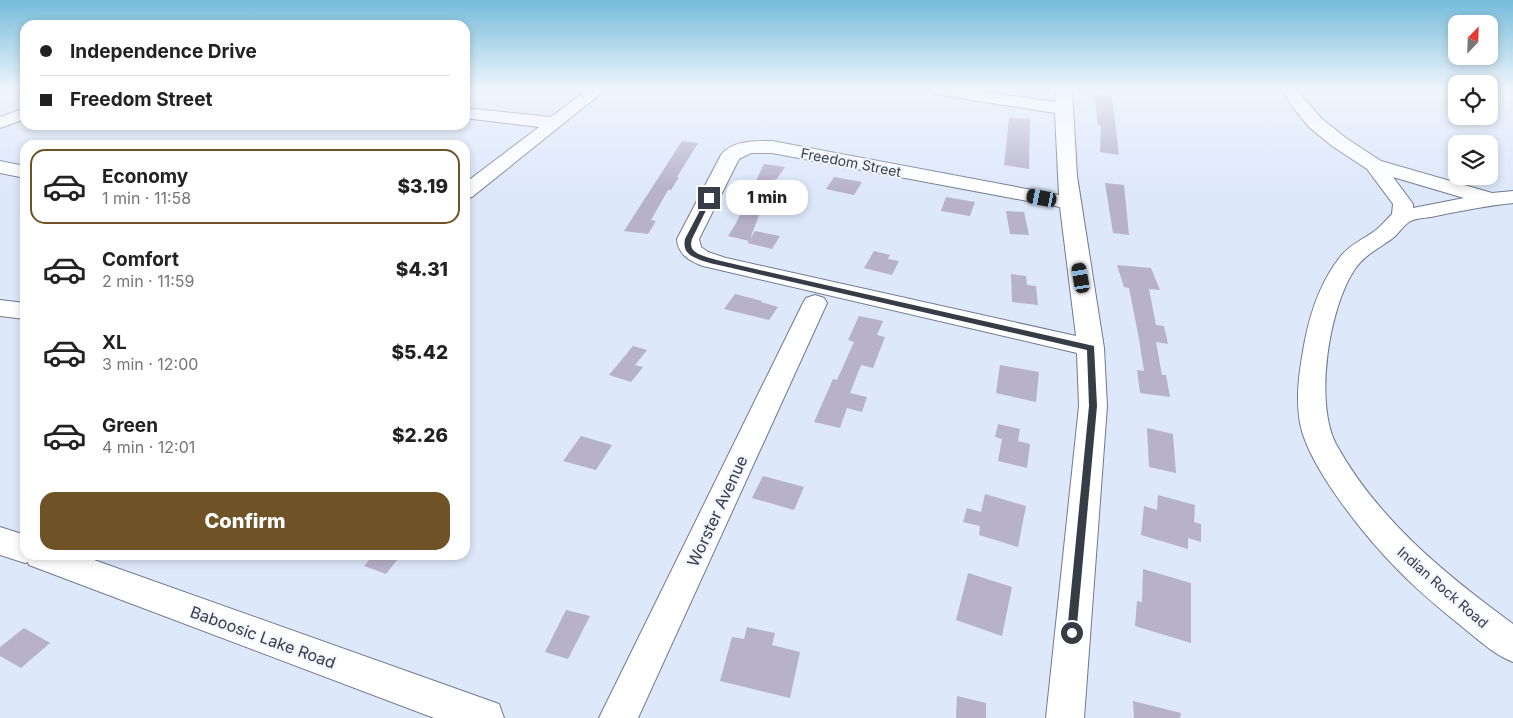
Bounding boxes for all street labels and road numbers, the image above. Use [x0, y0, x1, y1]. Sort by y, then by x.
street label: Freedom Street [799, 144, 903, 180]
street label: Worster Avenue [683, 452, 751, 570]
street label: Indian Rock Road [1394, 543, 1492, 631]
street label: Baboosic Lake Road [188, 601, 338, 673]

